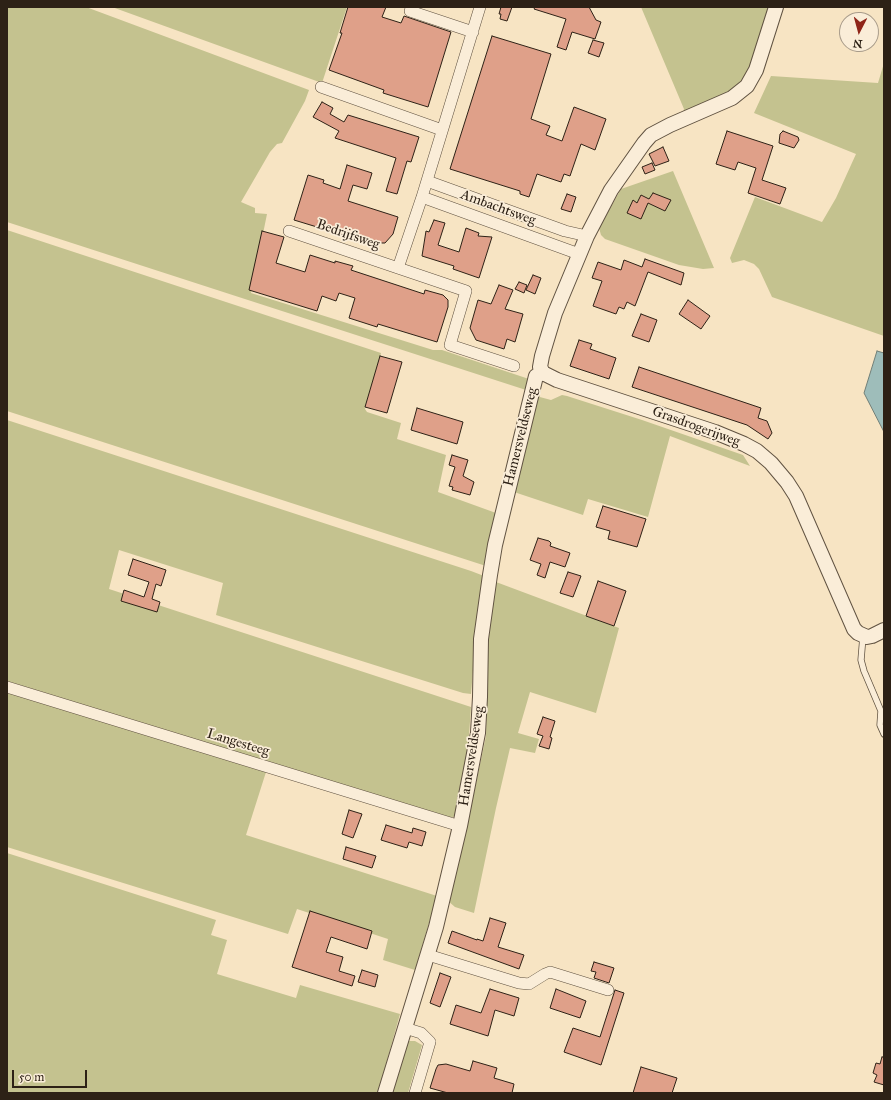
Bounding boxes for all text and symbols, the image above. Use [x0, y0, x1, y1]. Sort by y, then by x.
north arrow [839, 12, 879, 52]
text: N [852, 36, 863, 50]
street label: Ambachtsweg [458, 187, 538, 229]
street label: Bedrijfsweg [314, 216, 382, 254]
street label: Hamersveldseweg [501, 386, 541, 488]
street label: Grasdrogerijweg [650, 403, 742, 451]
street label: Hamersveldseweg [456, 705, 488, 807]
street label: Langesteeg [205, 726, 271, 760]
scale bar [14, 1062, 89, 1088]
text: 50 m [19, 1070, 44, 1084]

